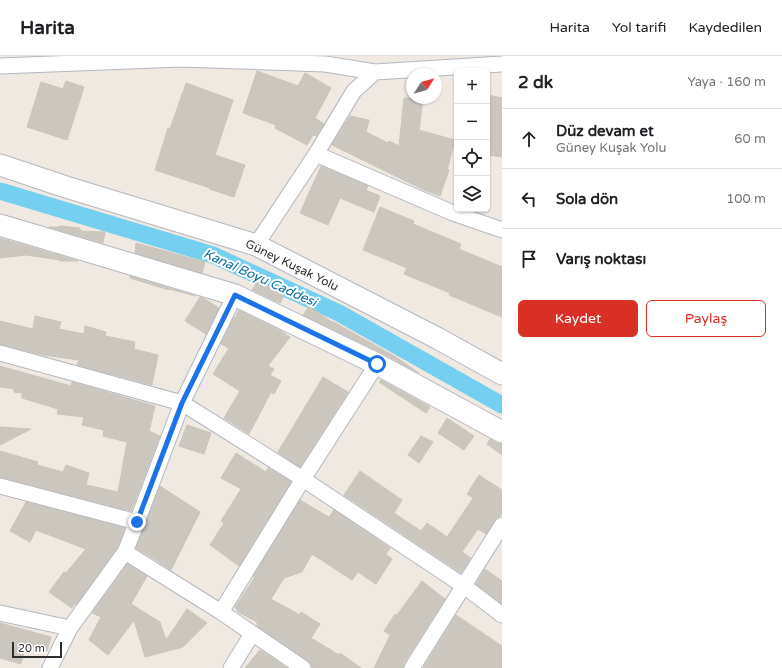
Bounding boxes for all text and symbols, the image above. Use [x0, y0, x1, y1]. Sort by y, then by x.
text: Harita [20, 17, 75, 39]
text: Harita [549, 19, 590, 36]
text: Yol tarifi [612, 19, 666, 36]
text: Kaydedilen [688, 19, 762, 36]
north arrow [406, 68, 442, 104]
map controls [454, 68, 490, 212]
button: + [454, 68, 490, 104]
text: 2 dk [518, 72, 553, 93]
text: Yaya · 160 m [687, 74, 766, 90]
button: − [454, 104, 490, 140]
text: Düz devam et [556, 122, 654, 140]
icon: ahead [518, 128, 540, 150]
text: 60 m [734, 131, 766, 147]
button: locate [454, 140, 490, 176]
text: Güney Kuşak Yolu [556, 140, 666, 156]
button: layers [454, 176, 490, 212]
icon: left [518, 188, 540, 210]
text: Sola dön [556, 190, 618, 208]
text: 100 m [726, 191, 766, 207]
street label: Güney Kuşak Yolu [243, 236, 341, 294]
water label: Kanal Boyu Caddesi [201, 246, 321, 311]
icon: arrive [518, 248, 540, 270]
text: Varış noktası [556, 250, 646, 268]
button: Kaydet [518, 300, 638, 337]
button: Paylaş [646, 300, 766, 337]
route start [368, 355, 386, 373]
route end [128, 513, 146, 531]
scale bar [12, 640, 62, 659]
text: 20 m [18, 642, 45, 655]

